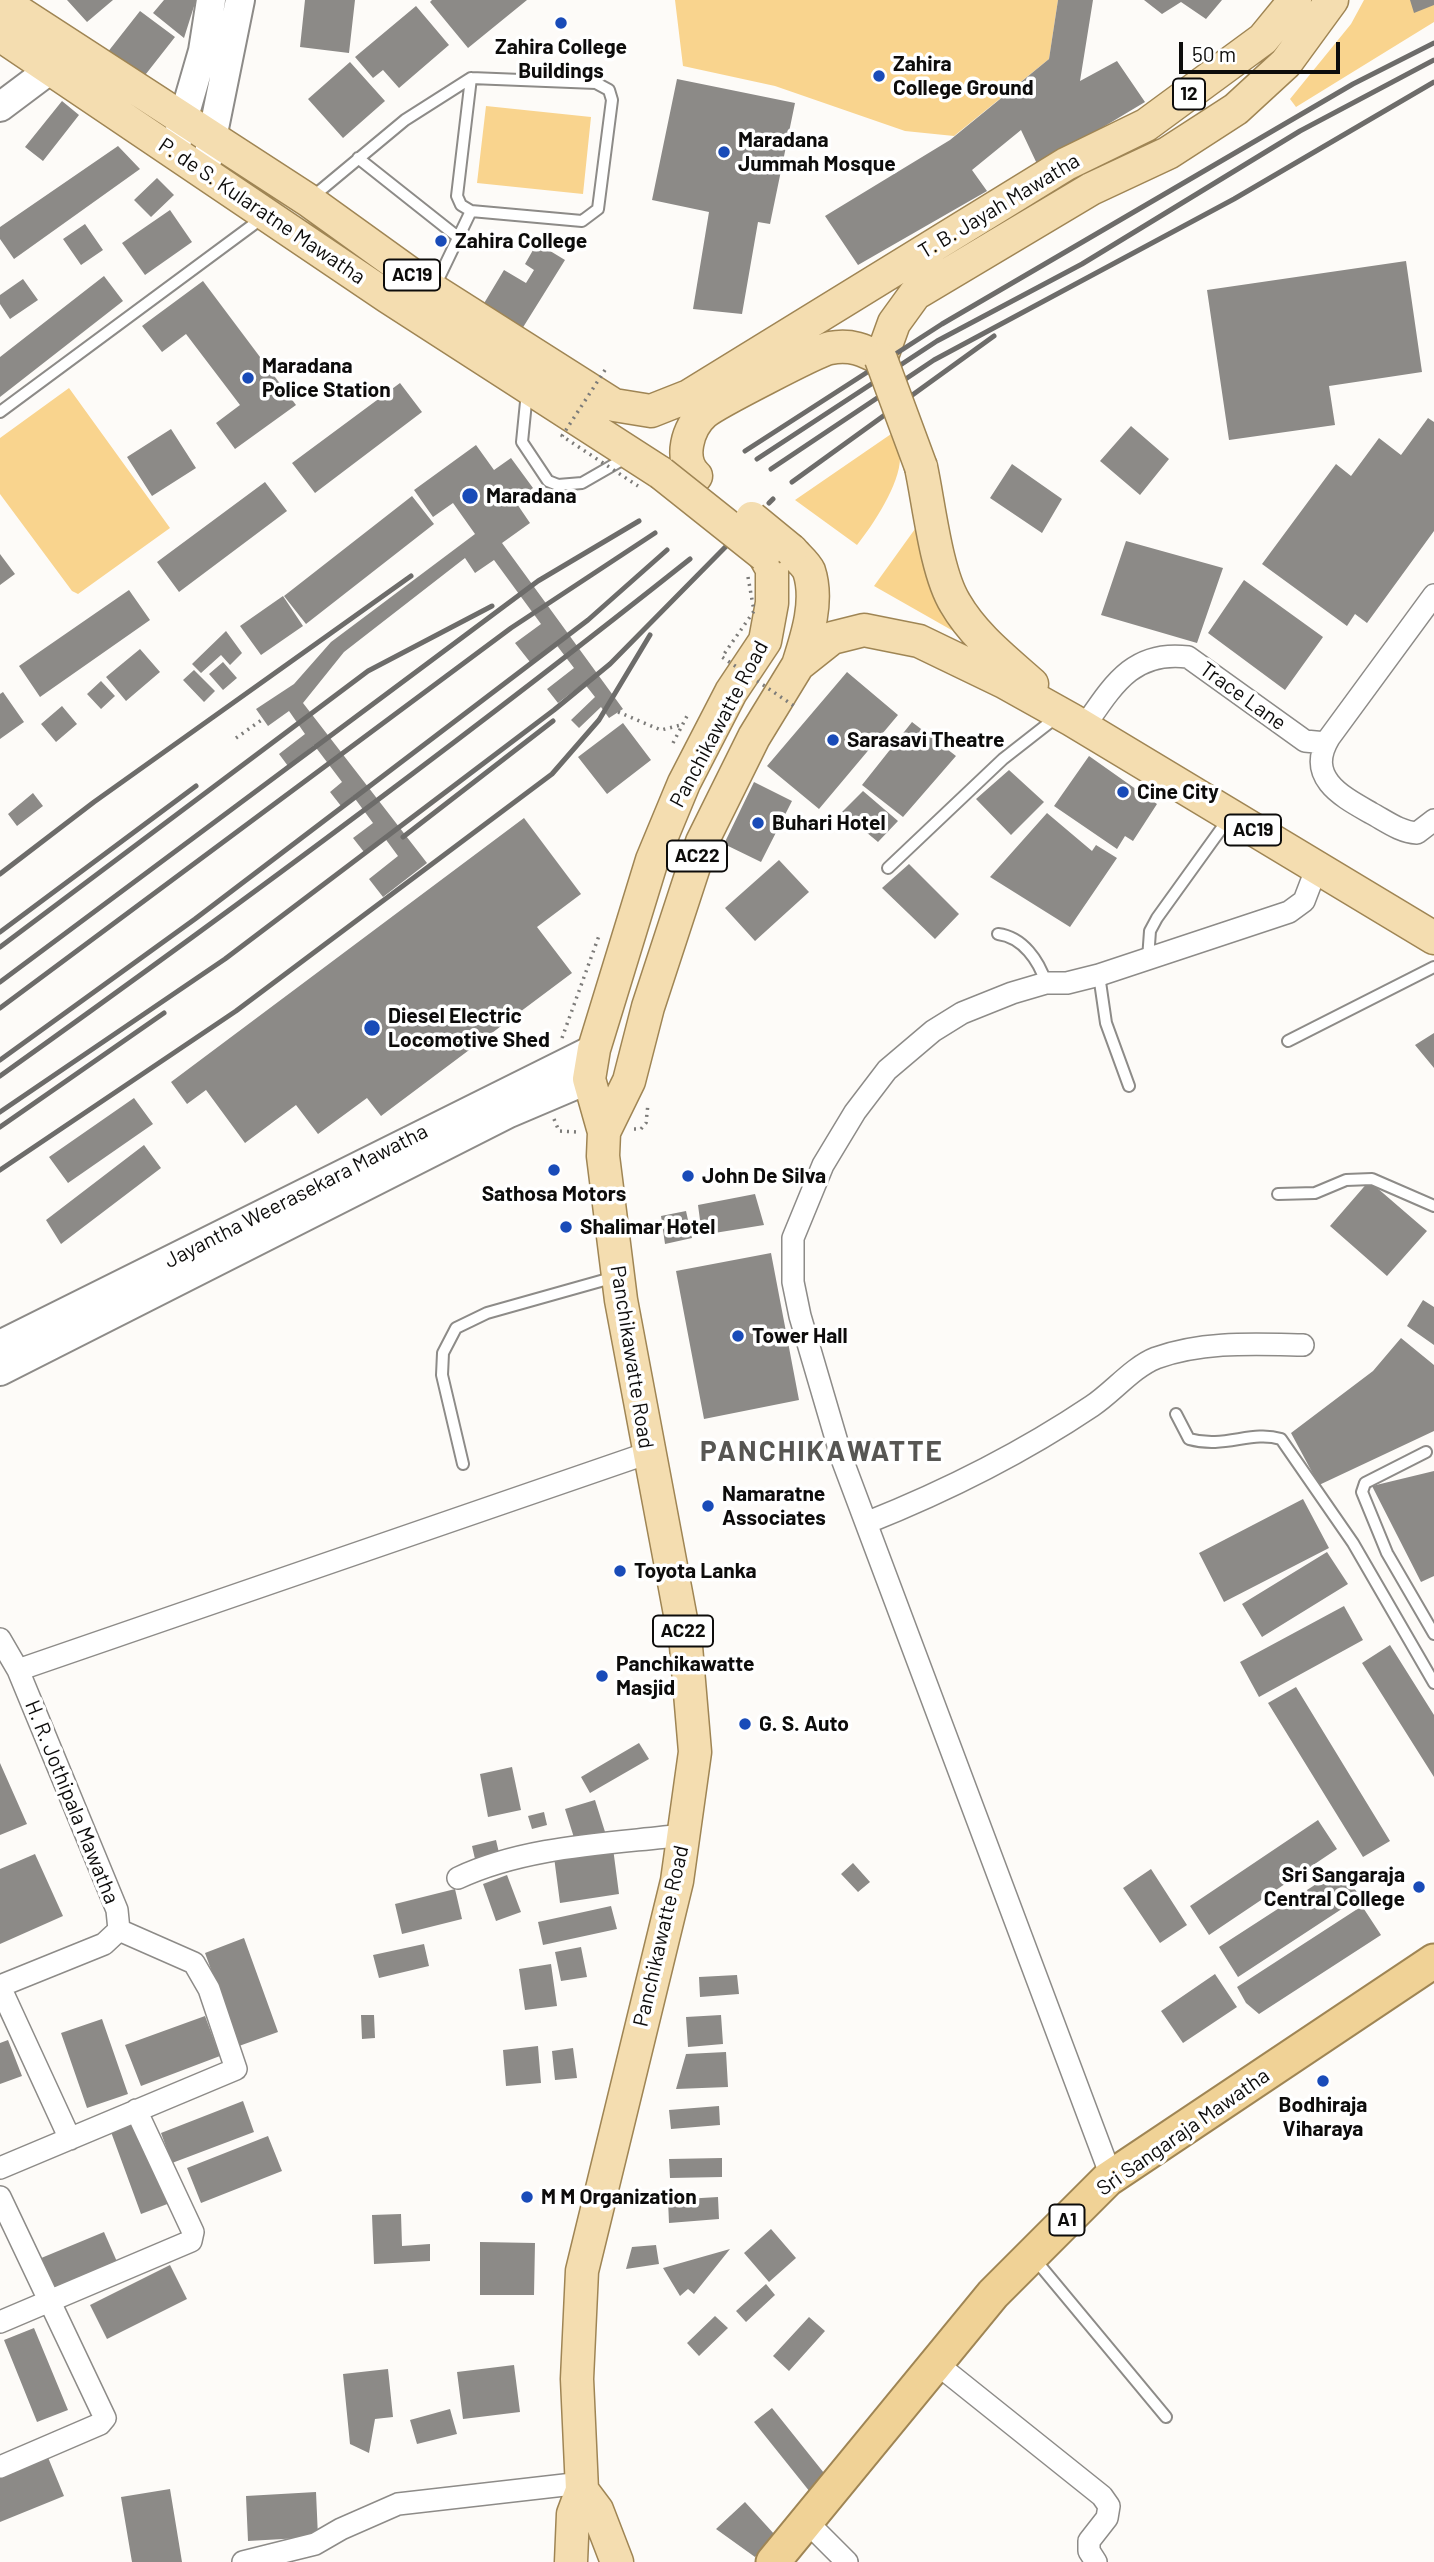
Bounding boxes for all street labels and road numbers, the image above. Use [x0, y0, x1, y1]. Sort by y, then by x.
road number: 12 [1173, 78, 1205, 110]
street label: P. de S. Kularatne Mawatha [154, 132, 370, 290]
street label: T. B. Jayah Mawatha [914, 148, 1084, 264]
road number: AC19 [384, 260, 440, 290]
street label: Panchikawatte Road [664, 636, 774, 812]
street label: Trace Lane [1195, 656, 1291, 736]
road number: AC19 [1225, 814, 1281, 846]
road number: AC22 [667, 841, 727, 872]
street label: Jayantha Weerasekara Mawatha [160, 1118, 432, 1274]
street label: Panchikawatte Road [605, 1264, 659, 1450]
road number: AC22 [653, 1616, 713, 1646]
street label: H. R. Jothipala Mawatha [20, 1697, 124, 1907]
street label: Panchikawatte Road [628, 1843, 694, 2029]
street label: Sri Sangaraja Mawatha [1092, 2063, 1274, 2201]
road number: A1 [1050, 2204, 1084, 2236]

